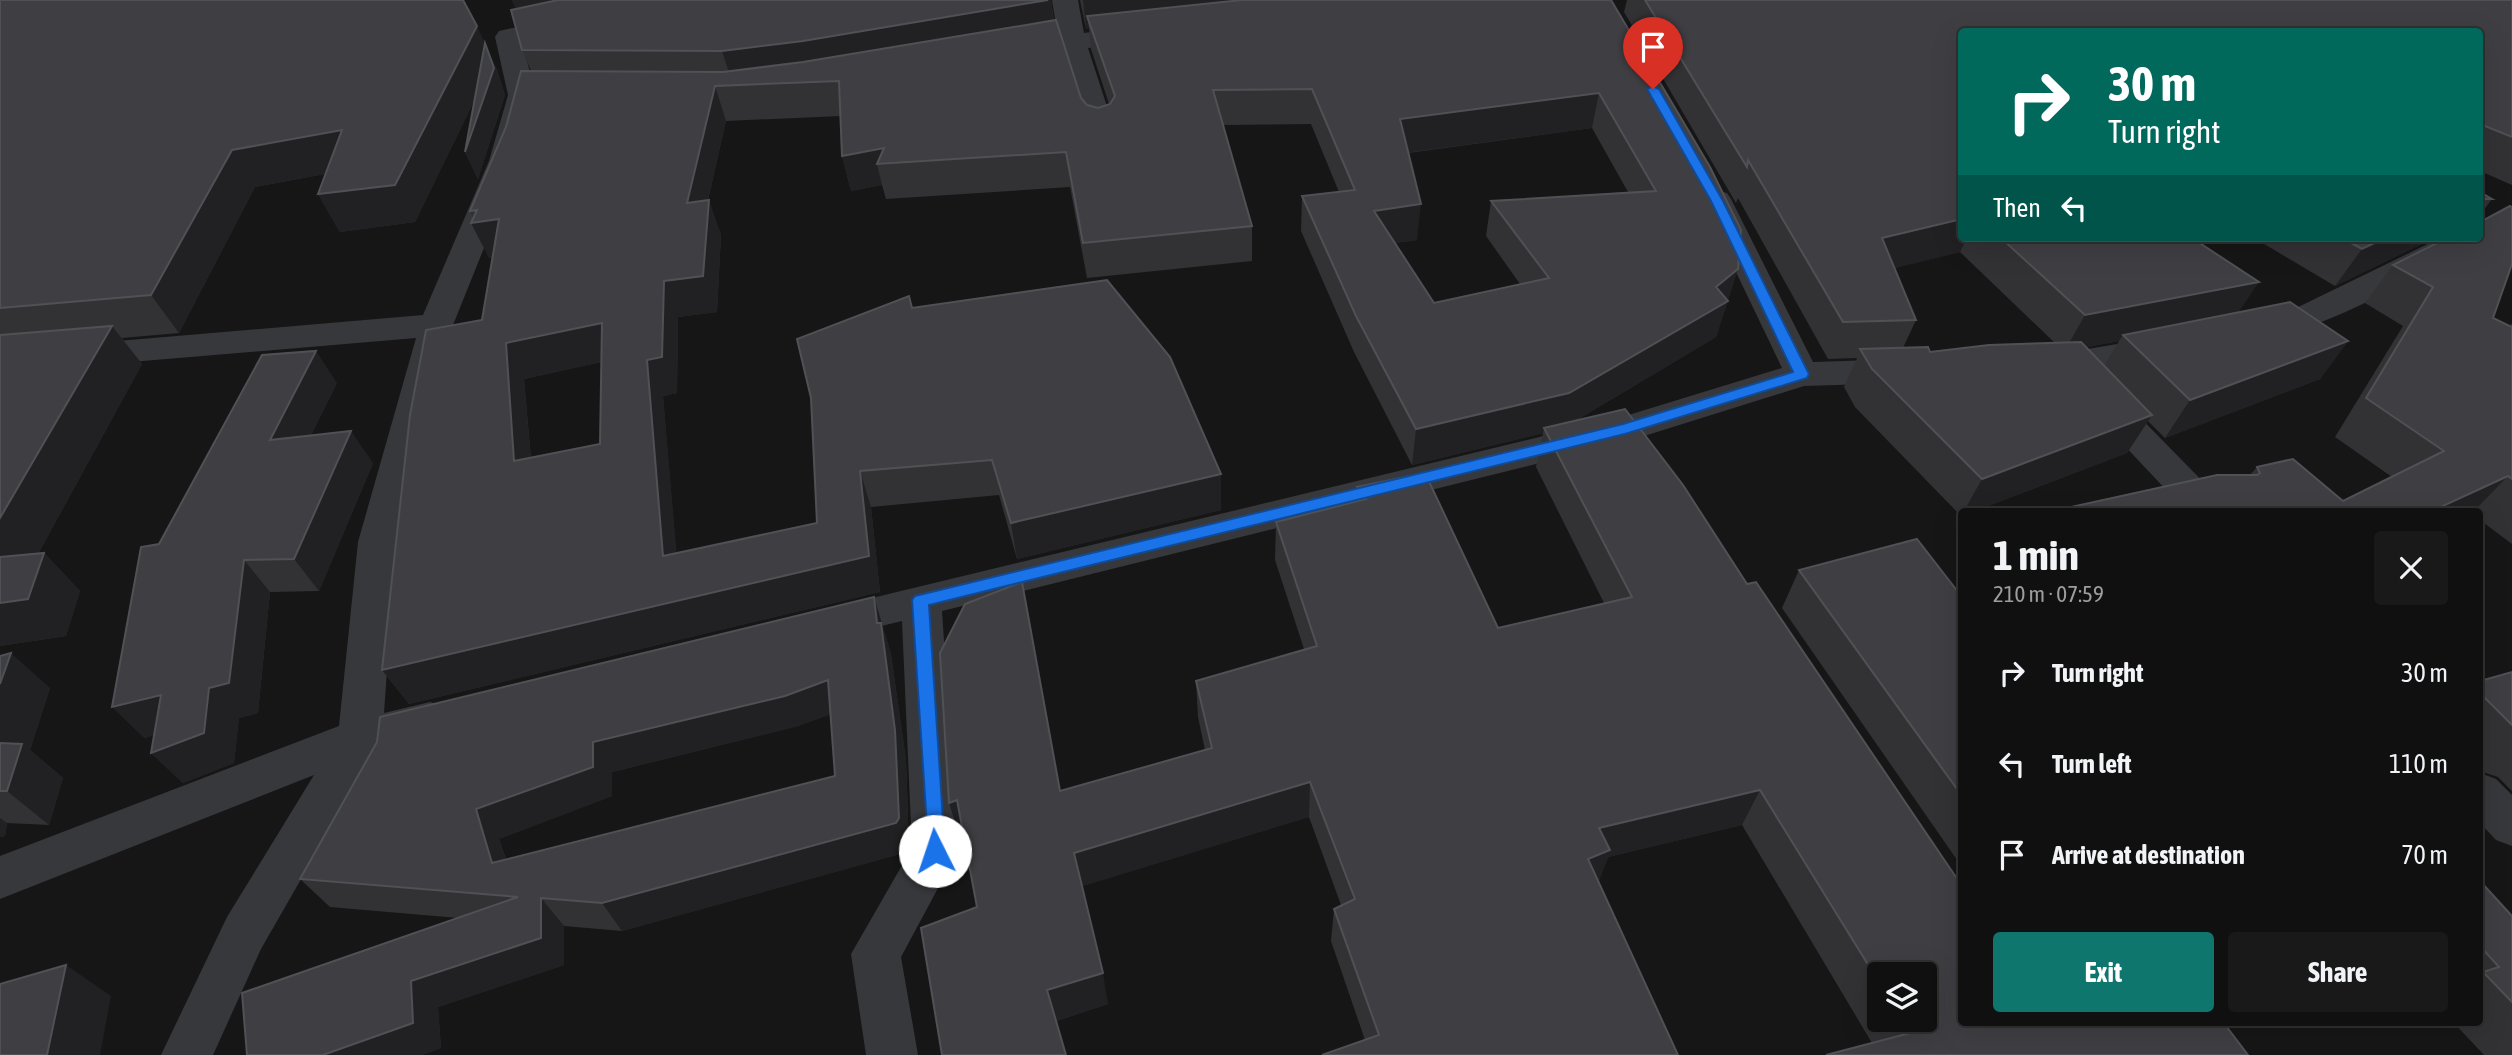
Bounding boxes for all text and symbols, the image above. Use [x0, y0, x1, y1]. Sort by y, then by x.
pin [1623, 17, 1683, 89]
icon: arrive [1634, 28, 1672, 66]
text: 30 m [2108, 55, 2196, 111]
icon: right [1993, 56, 2084, 147]
text: Turn right [2108, 113, 2221, 150]
icon: left [2055, 189, 2093, 227]
text: Then [1993, 193, 2041, 223]
text: 1 min [1993, 531, 2079, 579]
button: close [2374, 531, 2448, 605]
text: 210 m · 07:59 [1993, 581, 2104, 607]
icon: right [1993, 654, 2031, 692]
text: Turn right [2052, 658, 2143, 688]
text: 30 m [2401, 658, 2448, 688]
icon: left [1993, 745, 2031, 783]
text: Turn left [2052, 749, 2132, 779]
text: 110 m [2389, 749, 2448, 779]
position arrow [898, 814, 972, 888]
icon: arrive [1993, 836, 2031, 874]
text: Arrive at destination [2052, 840, 2245, 870]
text: 70 m [2401, 840, 2448, 870]
button: Exit [1993, 932, 2214, 1012]
button: Share [2228, 932, 2448, 1012]
map controls [1867, 962, 1937, 1032]
button: layers [1867, 962, 1937, 1032]

